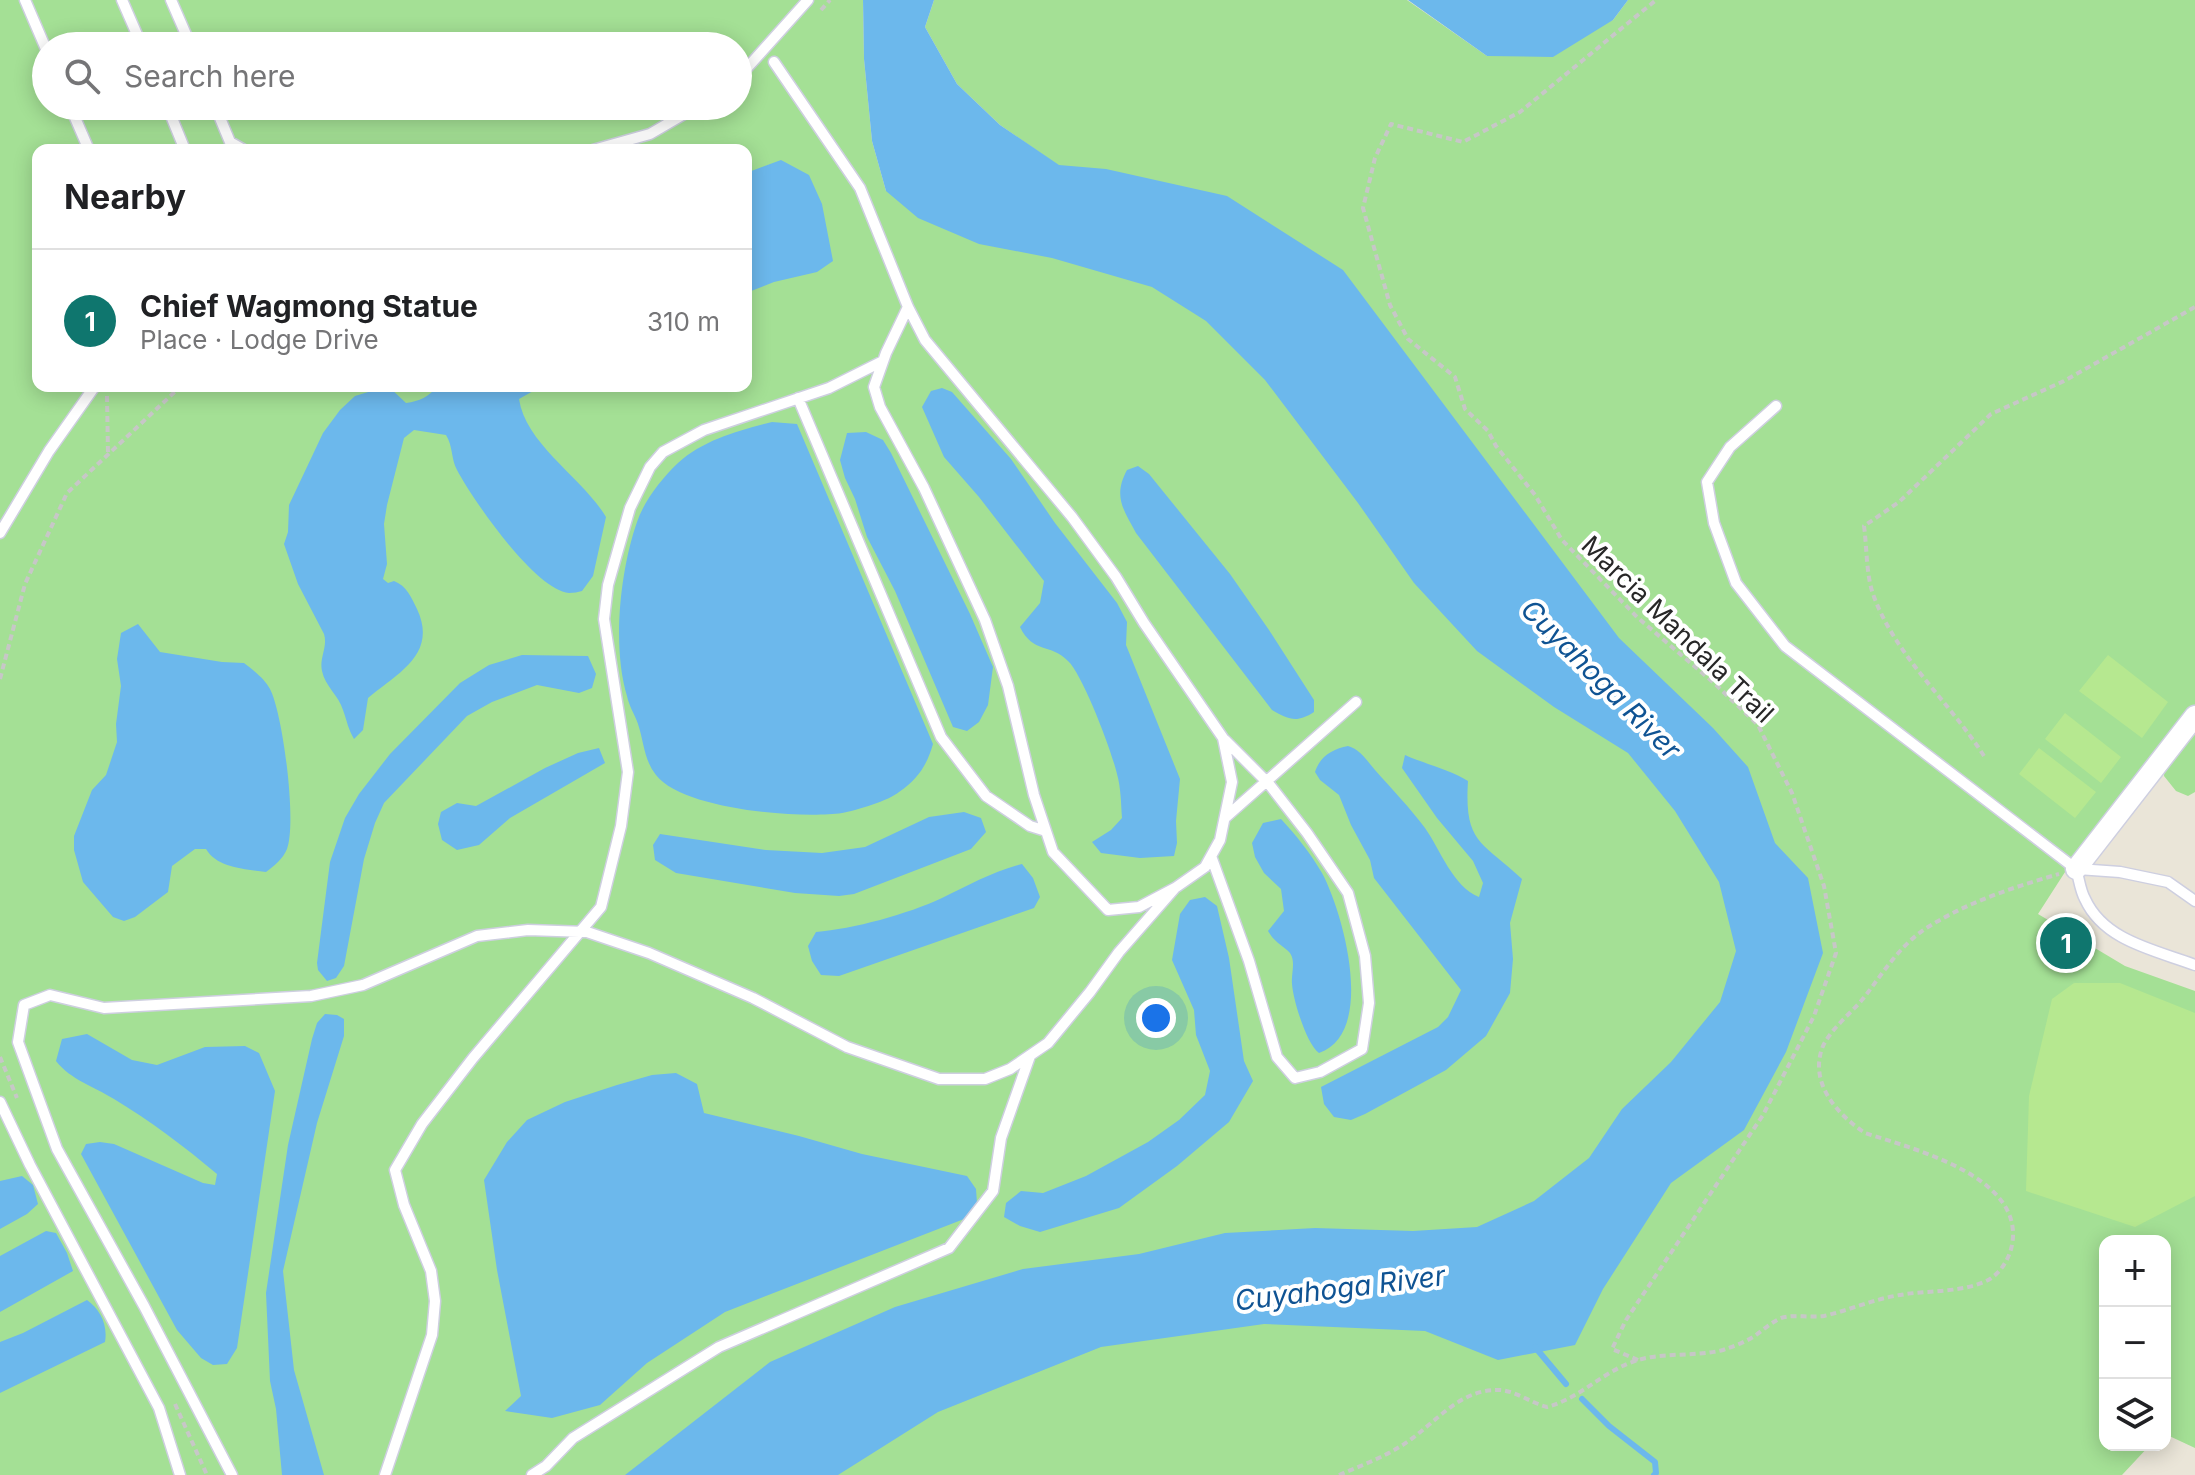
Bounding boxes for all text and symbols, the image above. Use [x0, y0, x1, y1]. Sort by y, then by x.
search box [32, 32, 752, 120]
icon: search [60, 54, 104, 98]
text: Search here [124, 58, 296, 94]
text: Nearby [64, 176, 186, 217]
text: Chief Wagmong Statue [140, 288, 478, 324]
text: 1 [84, 306, 96, 337]
text: 310 m [647, 306, 720, 337]
text: Place · Lodge Drive [140, 324, 379, 355]
street label: Marcia Mandala Trail [1576, 529, 1780, 729]
water label: Cuyahoga River [1514, 592, 1689, 767]
pin: 1 [2040, 913, 2092, 973]
your location [1136, 998, 1176, 1038]
map controls [2099, 1235, 2171, 1451]
button: + [2099, 1235, 2171, 1307]
water label: Cuyahoga River [1233, 1258, 1449, 1318]
button: − [2099, 1307, 2171, 1379]
button: layers [2099, 1379, 2171, 1451]

